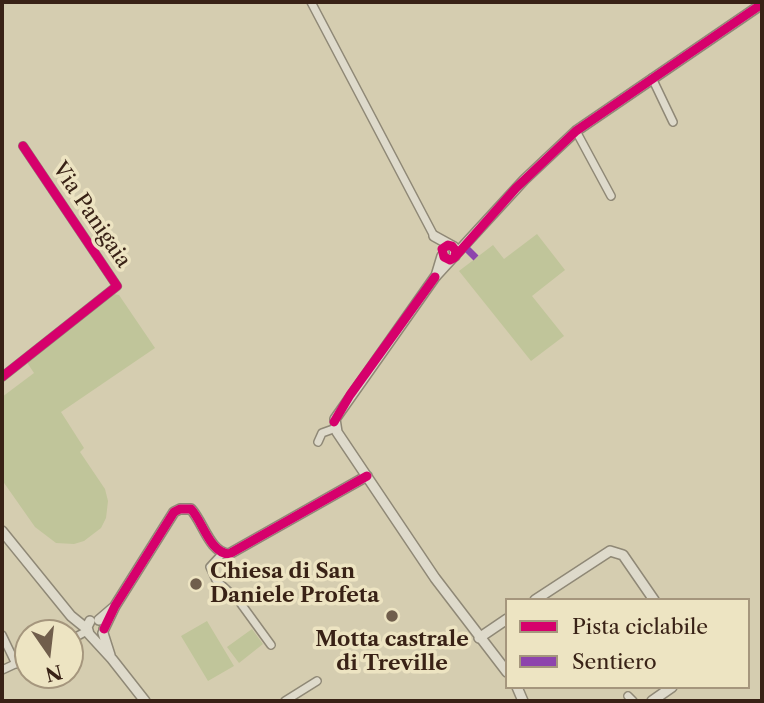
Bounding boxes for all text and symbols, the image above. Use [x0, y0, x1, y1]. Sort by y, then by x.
street label: Via Panigaia [46, 157, 136, 273]
place label: Chiesa di San Daniele Profeta [210, 559, 379, 609]
marker: Chiesa di San Daniele Profeta [188, 576, 204, 592]
legend [505, 598, 750, 689]
marker: Motta castrale di Treville [384, 608, 400, 624]
text: Pista ciclabile [572, 614, 708, 639]
north arrow [14, 619, 84, 689]
place label: Motta castrale di Treville [315, 627, 469, 677]
text: Sentiero [572, 649, 657, 674]
text: N [43, 660, 65, 686]

